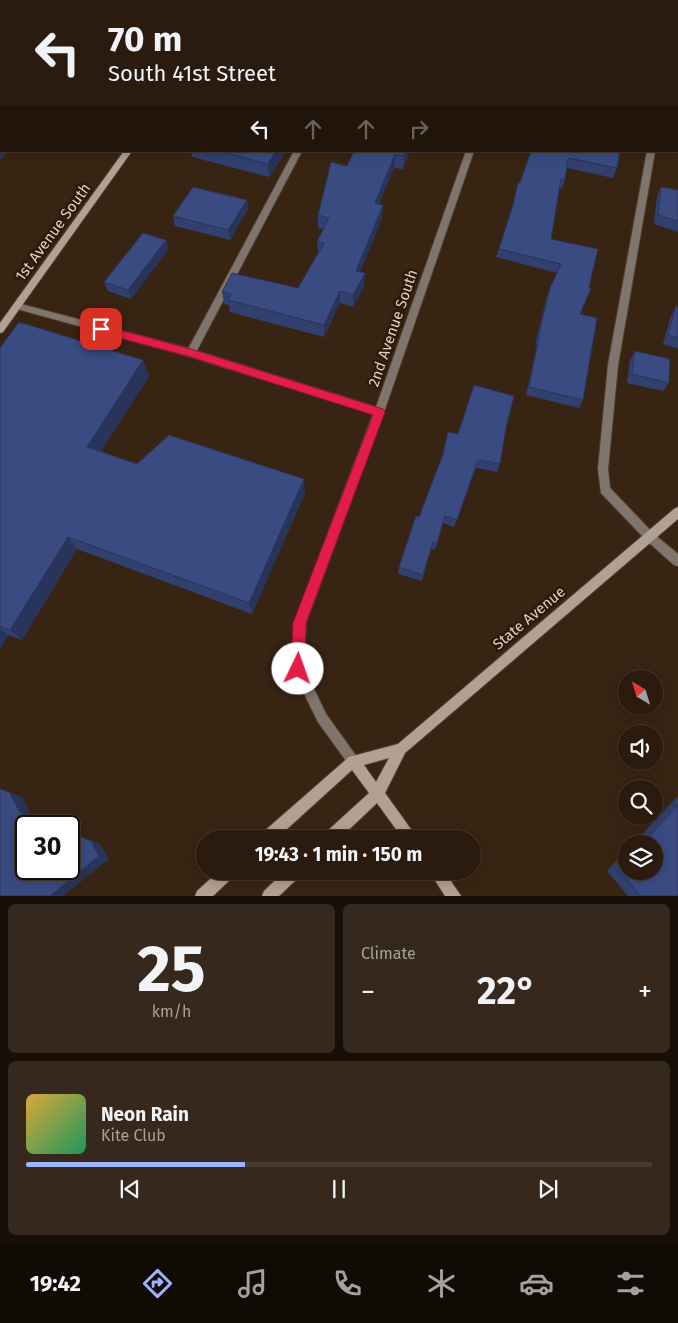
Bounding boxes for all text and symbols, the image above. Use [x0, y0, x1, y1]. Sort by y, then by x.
text: 70 m [108, 18, 182, 60]
icon: left [25, 20, 90, 85]
text: South 41st Street [108, 60, 276, 87]
icon: left [246, 115, 274, 143]
icon: ahead [299, 115, 327, 143]
icon: ahead [352, 115, 380, 143]
icon: right [405, 115, 433, 143]
street label: 1st Avenue South [11, 180, 95, 284]
street label: 2nd Avenue South [365, 267, 421, 389]
pin [80, 308, 122, 350]
icon: arrive [87, 315, 115, 343]
street label: State Avenue [489, 583, 569, 653]
position arrow [271, 642, 323, 694]
north arrow [618, 670, 662, 715]
map controls [618, 670, 663, 880]
button: sound [618, 725, 663, 770]
button: search [618, 780, 663, 825]
speed limit sign: 30 [15, 815, 80, 880]
button: layers [618, 835, 663, 880]
text: 19:43 · 1 min · 150 m [255, 843, 422, 866]
text: 25 [137, 930, 206, 1008]
text: Climate [361, 944, 416, 963]
text: 22° [477, 968, 536, 1014]
text: − [361, 975, 375, 1008]
text: + [638, 975, 652, 1008]
text: km/h [152, 1002, 191, 1021]
text: Neon Rain [101, 1103, 189, 1126]
text: Kite Club [101, 1126, 166, 1145]
icon: previous [116, 1175, 144, 1203]
icon: pause [325, 1175, 353, 1203]
icon: next [534, 1175, 562, 1203]
icon: directions [140, 1266, 175, 1301]
icon: music [235, 1266, 270, 1301]
icon: phone [330, 1266, 365, 1301]
icon: climate [424, 1266, 459, 1301]
icon: car [519, 1266, 554, 1301]
icon: filters [613, 1266, 648, 1301]
text: 19:42 [30, 1270, 81, 1297]

